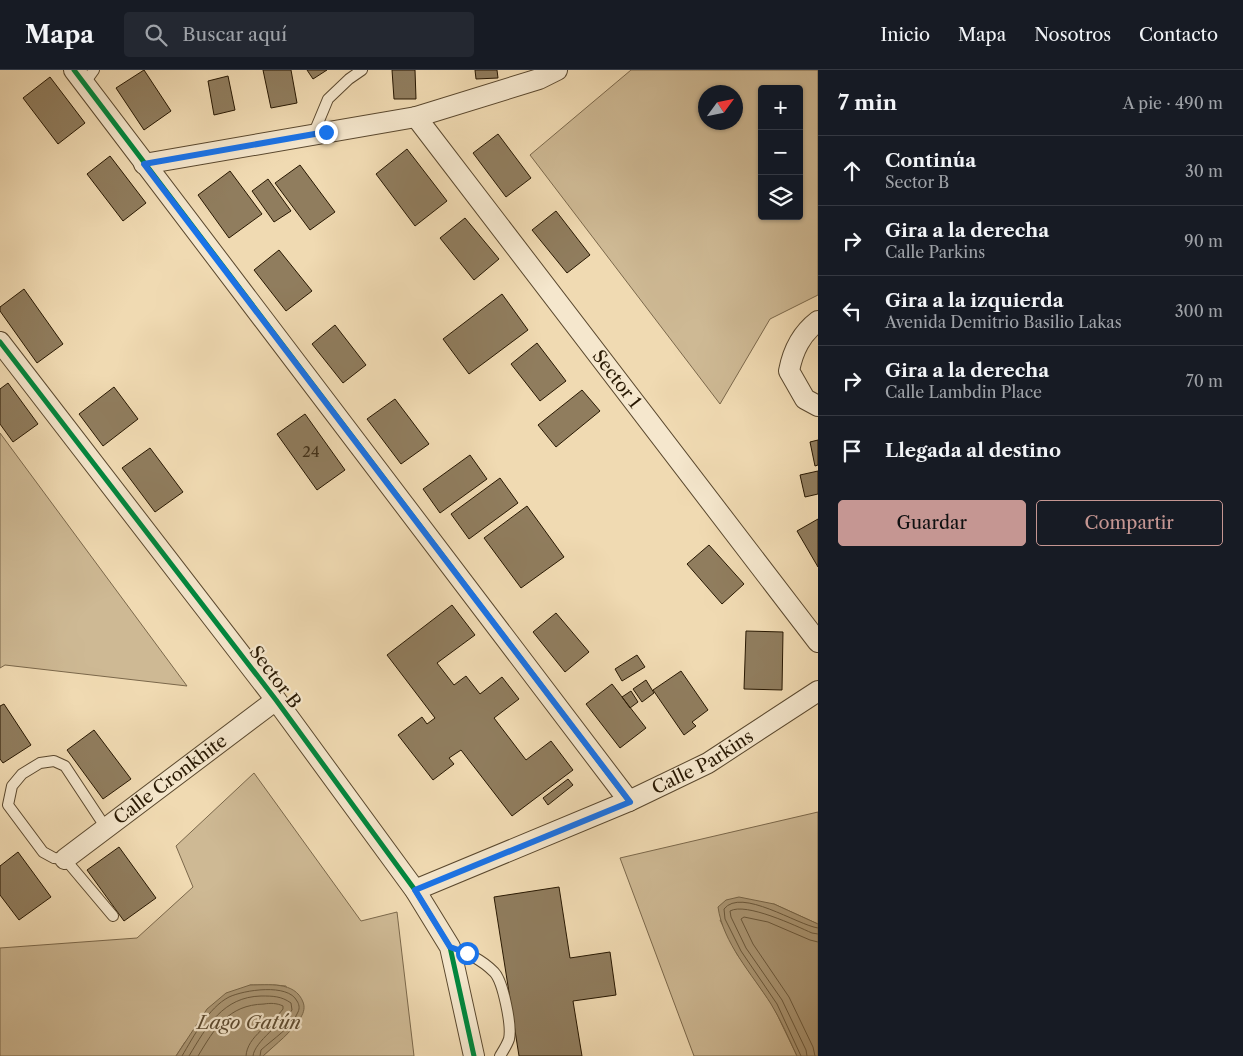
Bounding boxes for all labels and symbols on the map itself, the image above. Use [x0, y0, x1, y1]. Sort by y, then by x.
north arrow [698, 85, 743, 130]
route end [315, 121, 338, 144]
street label: Sector 1 [587, 346, 646, 413]
house number: 24 [302, 442, 320, 461]
street label: Sector B [244, 642, 306, 712]
street label: Calle Parkins [648, 725, 757, 799]
street label: Calle Cronkhite [109, 730, 231, 829]
route start [456, 942, 479, 965]
water label: Lago Gatún [195, 1011, 301, 1034]

